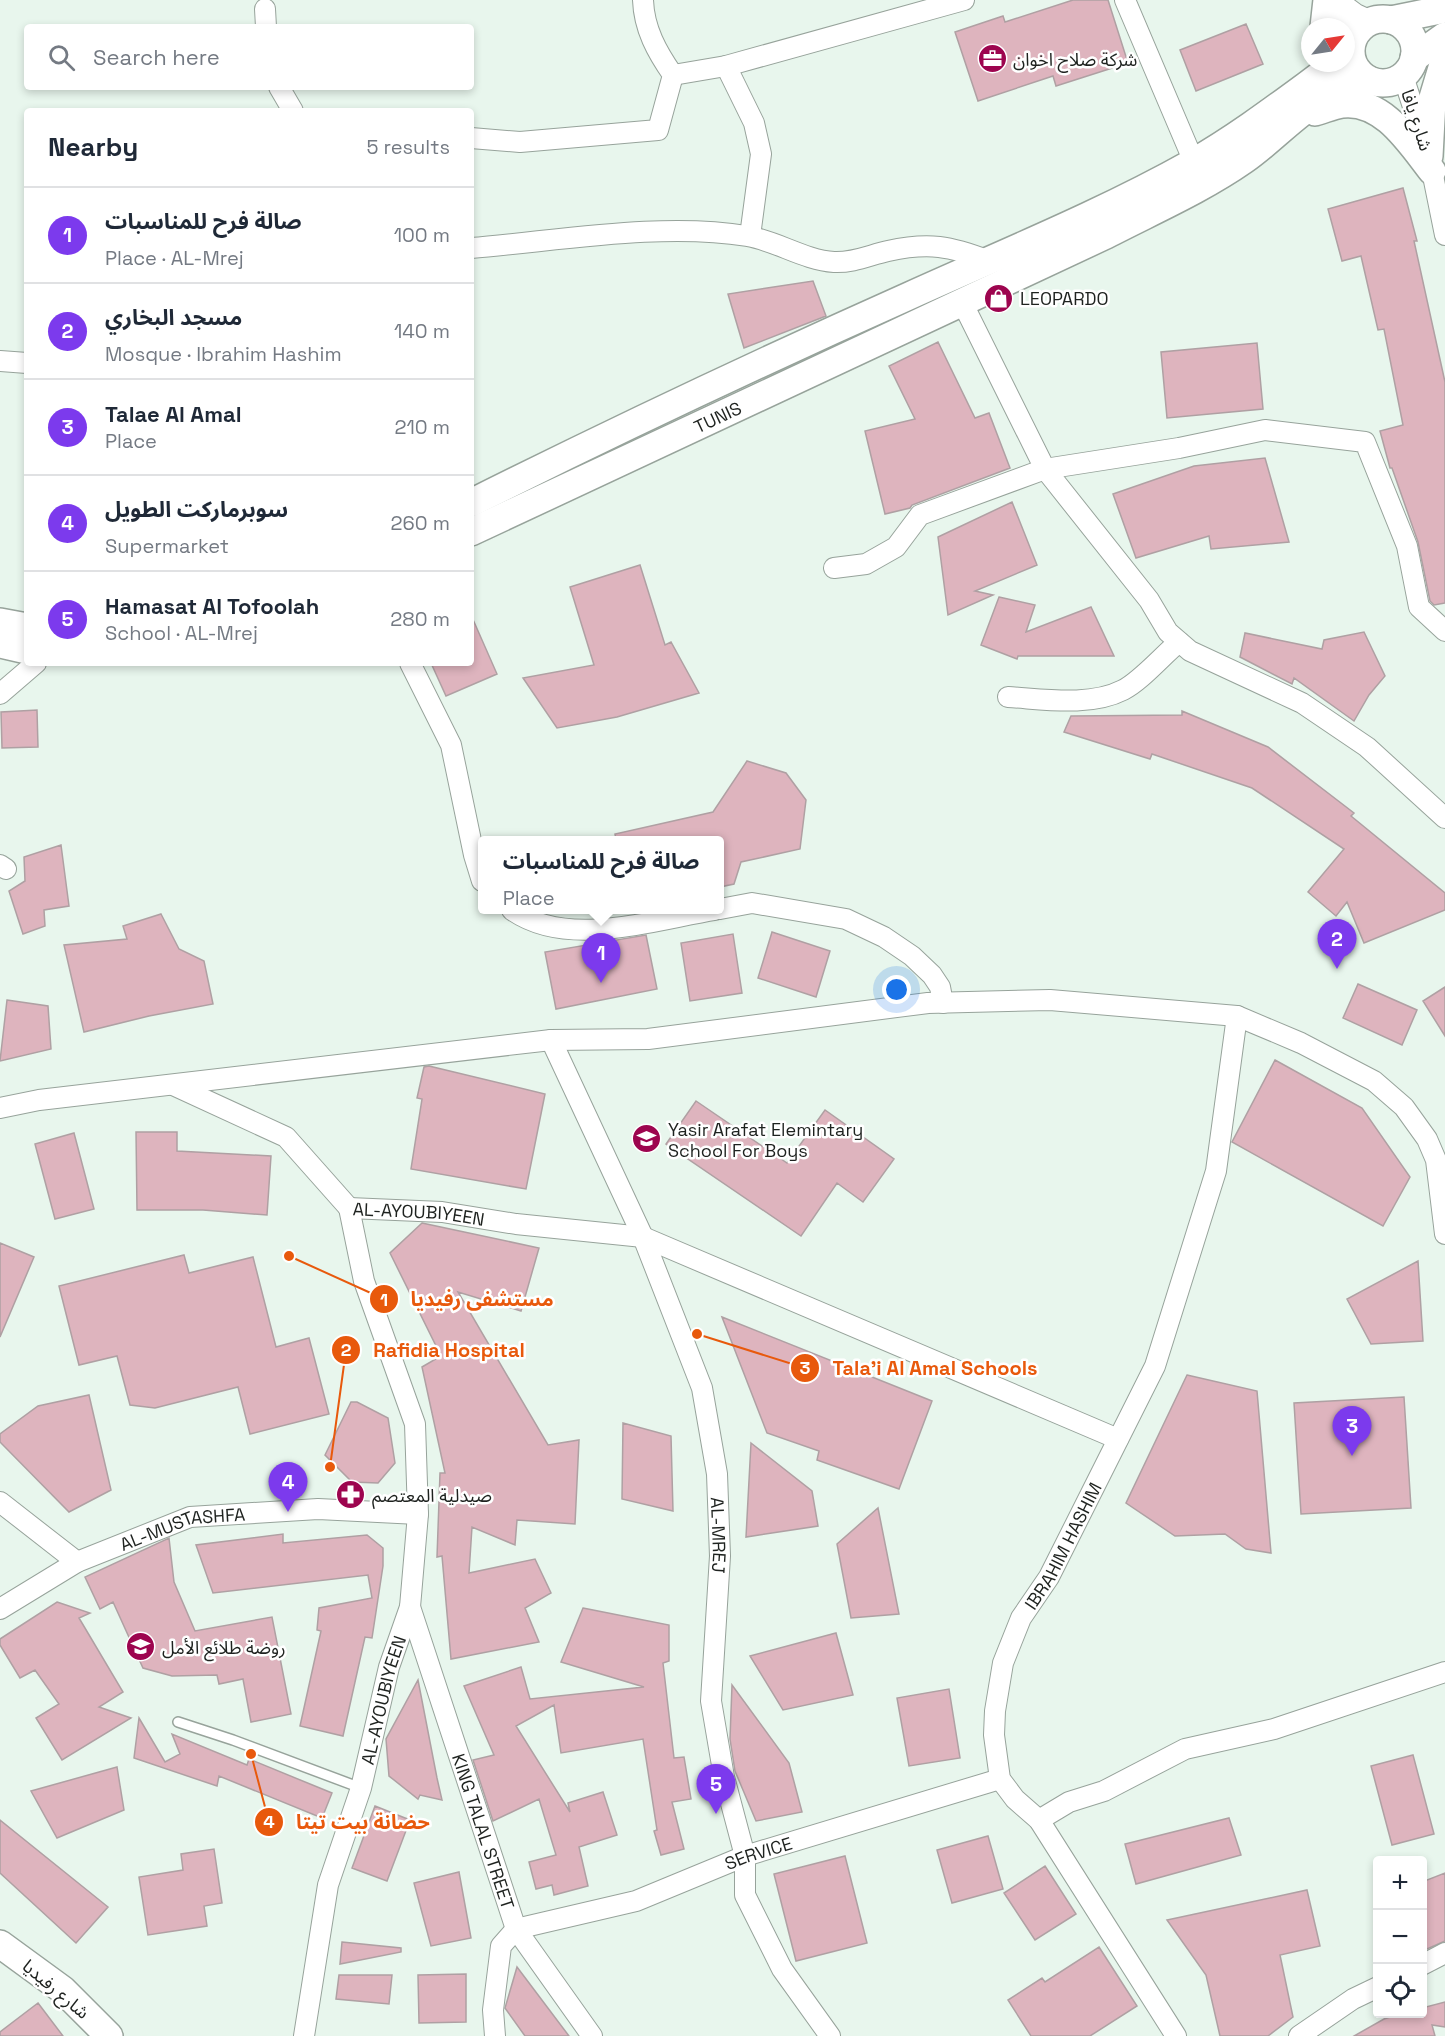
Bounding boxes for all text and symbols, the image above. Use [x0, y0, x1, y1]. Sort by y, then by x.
north arrow [1301, 18, 1355, 72]
search box [24, 24, 474, 90]
icon: search [45, 41, 78, 74]
text: Search here [93, 43, 220, 71]
office icon: شركة صلاح اخوان [976, 43, 1008, 75]
place label: شركة صلاح اخوان [1013, 48, 1137, 73]
street label: شارع يافا [1393, 86, 1438, 155]
text: Nearby [48, 130, 138, 164]
text: 5 results [366, 134, 450, 160]
text: صالة فرح للمناسبات [105, 207, 302, 235]
text: 1 [63, 222, 72, 248]
text: 100 m [394, 222, 450, 248]
text: Place · AL-Mrej [105, 245, 244, 271]
shop icon: LEOPARDO [983, 282, 1015, 314]
place label: LEOPARDO [1020, 287, 1108, 310]
text: مسجد البخاري [105, 303, 242, 331]
text: 2 [62, 318, 73, 344]
text: 140 m [394, 318, 450, 344]
text: Mosque · Ibrahim Hashim [105, 341, 342, 367]
street label: TUNIS [690, 396, 745, 438]
text: Talae Al Amal [105, 400, 242, 428]
text: 3 [61, 414, 74, 440]
text: 210 m [394, 414, 450, 440]
text: Place [105, 428, 157, 454]
text: سوبرماركت الطويل [105, 495, 288, 523]
text: 4 [61, 510, 74, 536]
text: 260 m [391, 510, 450, 536]
text: Supermarket [105, 533, 229, 559]
text: Hamasat Al Tofoolah [105, 592, 319, 620]
text: 5 [62, 606, 74, 632]
text: 280 m [390, 606, 450, 632]
text: School · AL-Mrej [105, 620, 258, 646]
popup [478, 836, 724, 914]
text: صالة فرح للمناسبات [503, 847, 699, 875]
text: Place [503, 885, 555, 911]
pin: 2 [1318, 920, 1356, 969]
pin: 1 [582, 934, 620, 983]
your location [882, 975, 911, 1004]
place label: Yasir Arafat Elemintary School For Boys [668, 1118, 863, 1162]
school or university icon: Yasir Arafat Elemintary School For Boys [631, 1123, 663, 1155]
street label: AL-AYOUBIYEEN [352, 1197, 486, 1230]
callout: مستشفى رفيديا [369, 1280, 566, 1318]
text: مستشفى رفيديا [410, 1286, 554, 1312]
text: 1 [380, 1288, 388, 1311]
callout: Rafidia Hospital [331, 1331, 537, 1369]
text: Rafidia Hospital [373, 1337, 525, 1363]
text: 2 [341, 1338, 352, 1361]
callout: Tala'i Al Amal Schools [790, 1349, 1050, 1387]
text: Tala'i Al Amal Schools [832, 1355, 1038, 1381]
text: 3 [800, 1356, 811, 1379]
pin: 3 [1332, 1406, 1372, 1456]
pin: 4 [268, 1462, 308, 1512]
street label: IBRAHIM HASHIM [1019, 1478, 1106, 1614]
pharmacy icon: صيدلية المعتصم [335, 1479, 367, 1511]
place label: صيدلية المعتصم [372, 1484, 492, 1509]
street label: AL-MREJ [706, 1497, 732, 1574]
street label: AL-MUSTASHFA [116, 1502, 246, 1555]
school or university icon: روضة طلائع الأمل [125, 1631, 157, 1663]
street label: AL-AYOUBIYEEN [355, 1632, 411, 1767]
place label: روضة طلائع الأمل [162, 1636, 286, 1662]
street label: KING TALAL STREET [447, 1750, 520, 1912]
pin: 5 [696, 1764, 736, 1814]
callout: حضانة بيت تيتا [254, 1803, 442, 1841]
text: حضانة بيت تيتا [296, 1809, 430, 1835]
text: 4 [263, 1810, 275, 1833]
street label: SERVICE [721, 1831, 795, 1875]
map controls [1373, 1856, 1427, 2018]
button: + [1373, 1856, 1427, 1910]
button: − [1373, 1910, 1427, 1964]
street label: شارع رفيديا [16, 1954, 94, 2026]
button: locate [1373, 1964, 1427, 2018]

